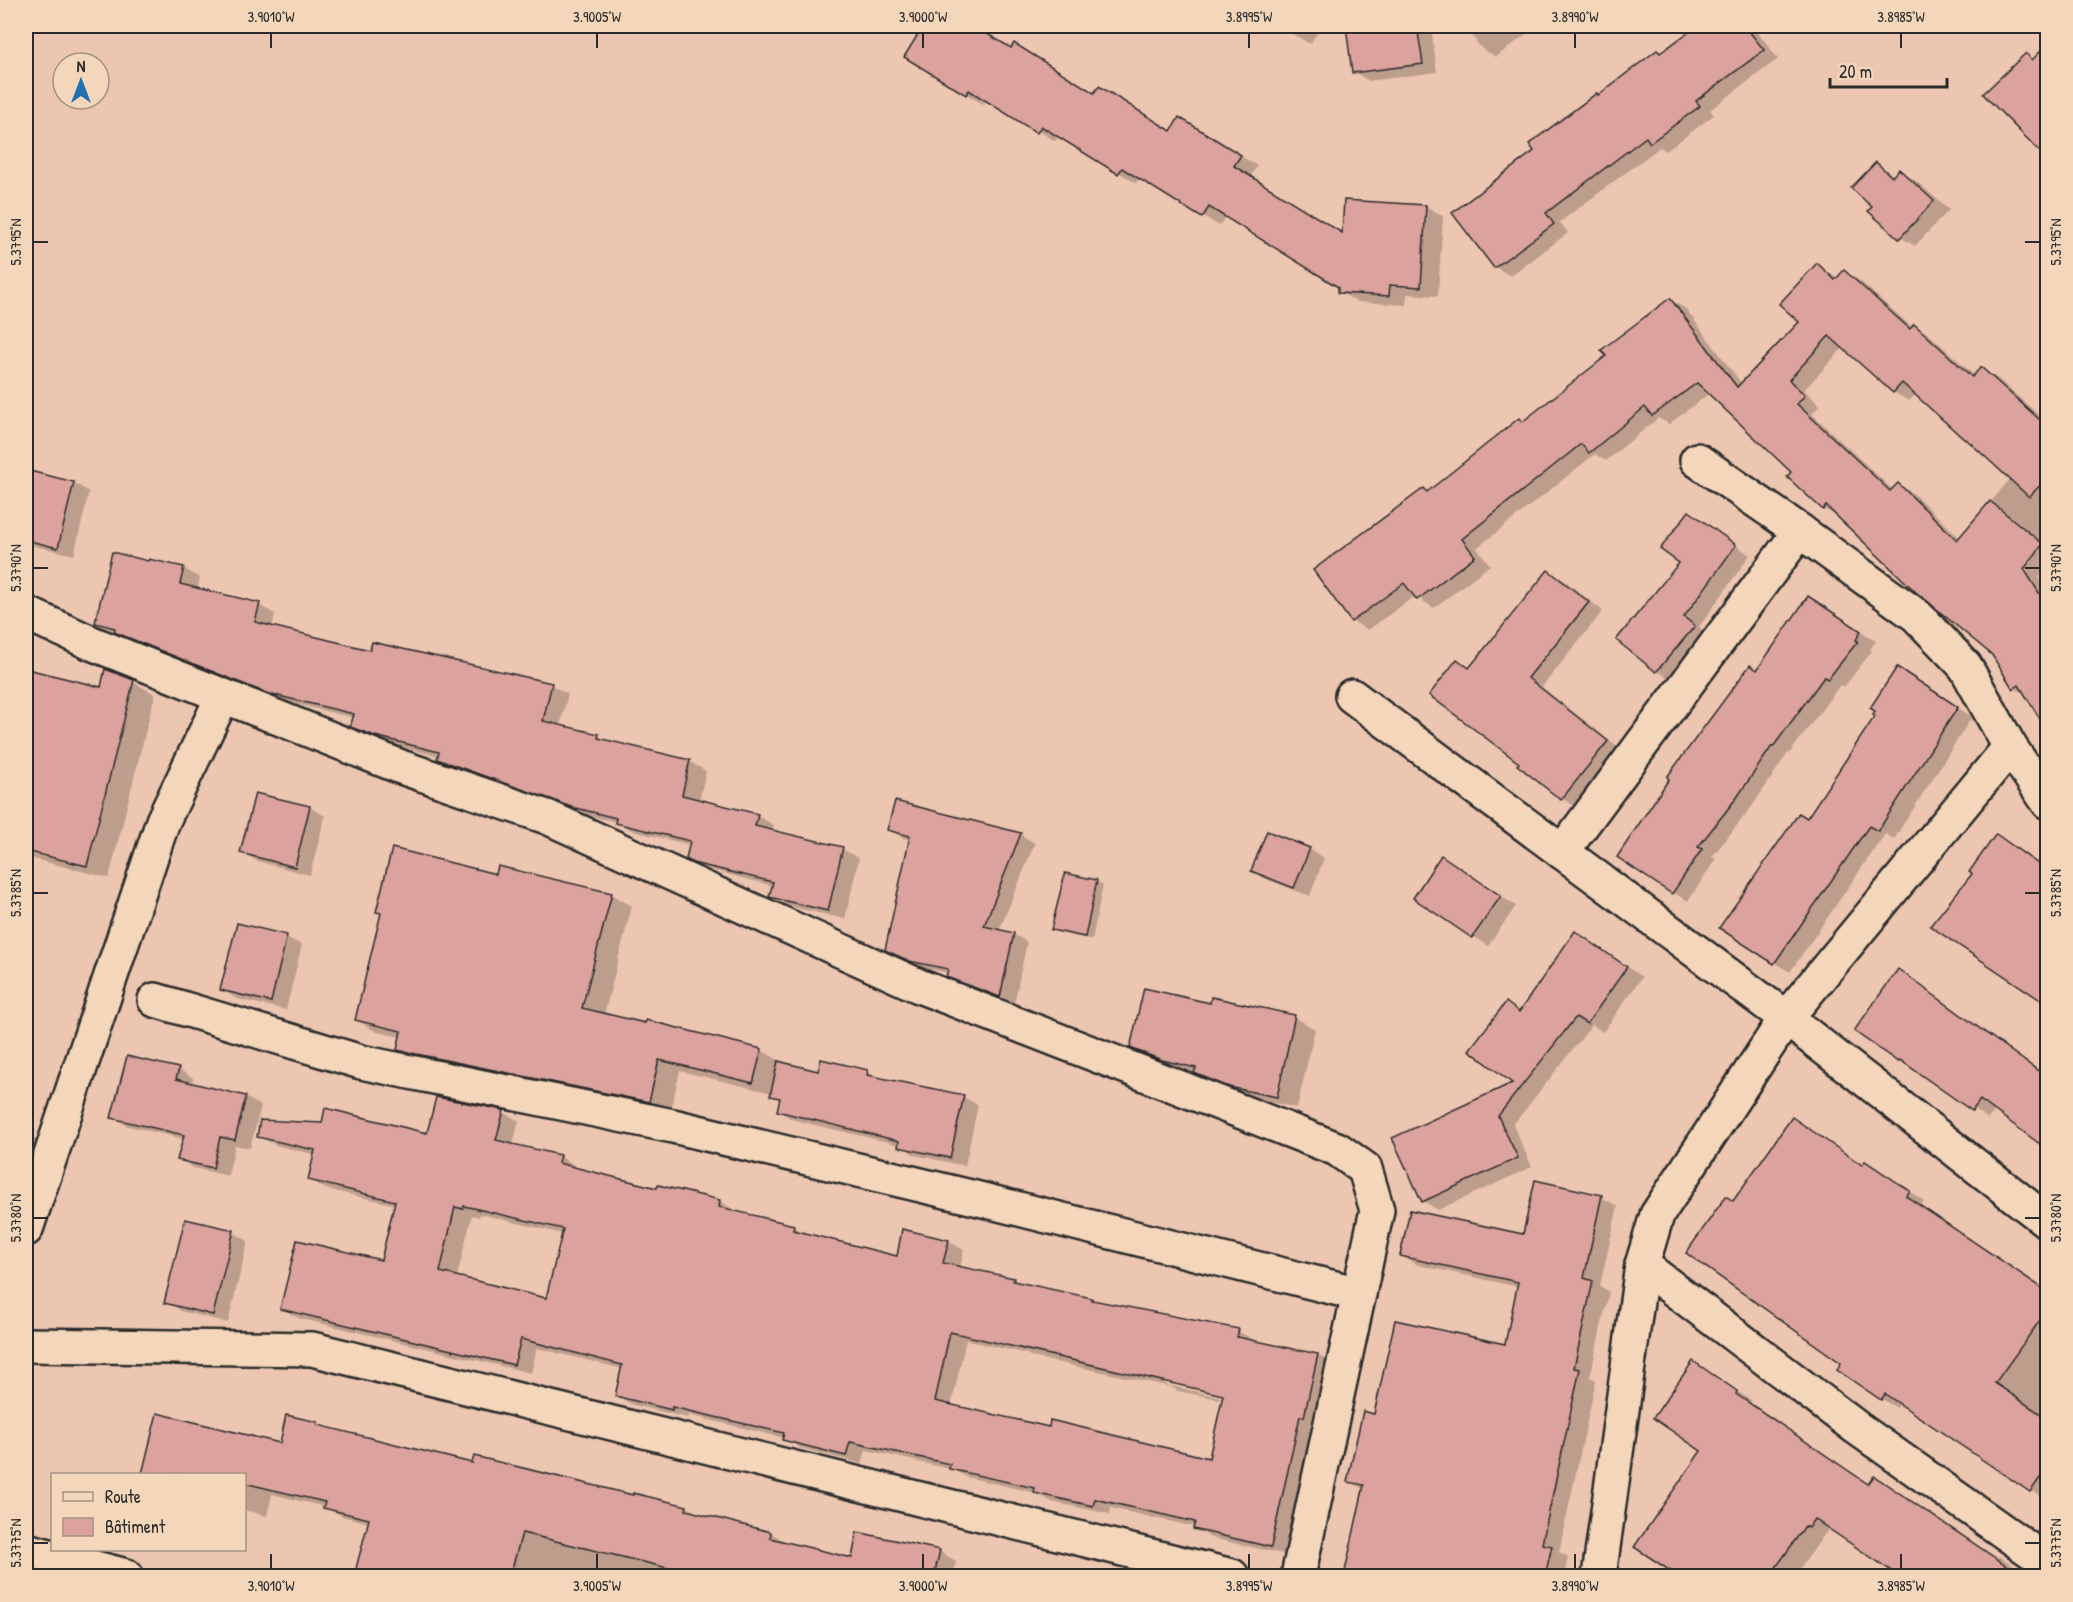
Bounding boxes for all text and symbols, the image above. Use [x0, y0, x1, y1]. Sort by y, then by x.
text: 3.9010°W [247, 6, 295, 27]
text: 3.9005°W [573, 6, 622, 27]
text: 3.9000°W [899, 6, 948, 27]
text: 3.8995°W [1226, 6, 1273, 27]
text: 3.8990°W [1552, 6, 1599, 27]
text: 3.8985°W [1877, 6, 1926, 27]
north arrow [51, 51, 111, 111]
scale bar [1830, 51, 1947, 89]
text: N [77, 55, 86, 77]
text: 20 m [1839, 59, 1872, 84]
text: 5.3795°N [5, 218, 26, 266]
text: 5.3795°N [2045, 218, 2066, 266]
text: 5.3790°N [5, 544, 26, 592]
text: 5.3790°N [2045, 544, 2066, 592]
text: 5.3785°N [5, 869, 26, 917]
text: 5.3785°N [2045, 869, 2066, 917]
text: 5.3780°N [5, 1194, 26, 1242]
text: 5.3780°N [2045, 1194, 2066, 1242]
legend [51, 1473, 246, 1551]
text: Route [105, 1484, 141, 1509]
text: Bâtiment [105, 1514, 166, 1539]
text: 5.3775°N [5, 1519, 26, 1567]
text: 5.3775°N [2045, 1519, 2066, 1567]
text: 3.9010°W [247, 1575, 295, 1596]
text: 3.9005°W [573, 1575, 622, 1596]
text: 3.9000°W [899, 1575, 948, 1596]
text: 3.8995°W [1226, 1575, 1273, 1596]
text: 3.8990°W [1552, 1575, 1599, 1596]
text: 3.8985°W [1877, 1575, 1926, 1596]

